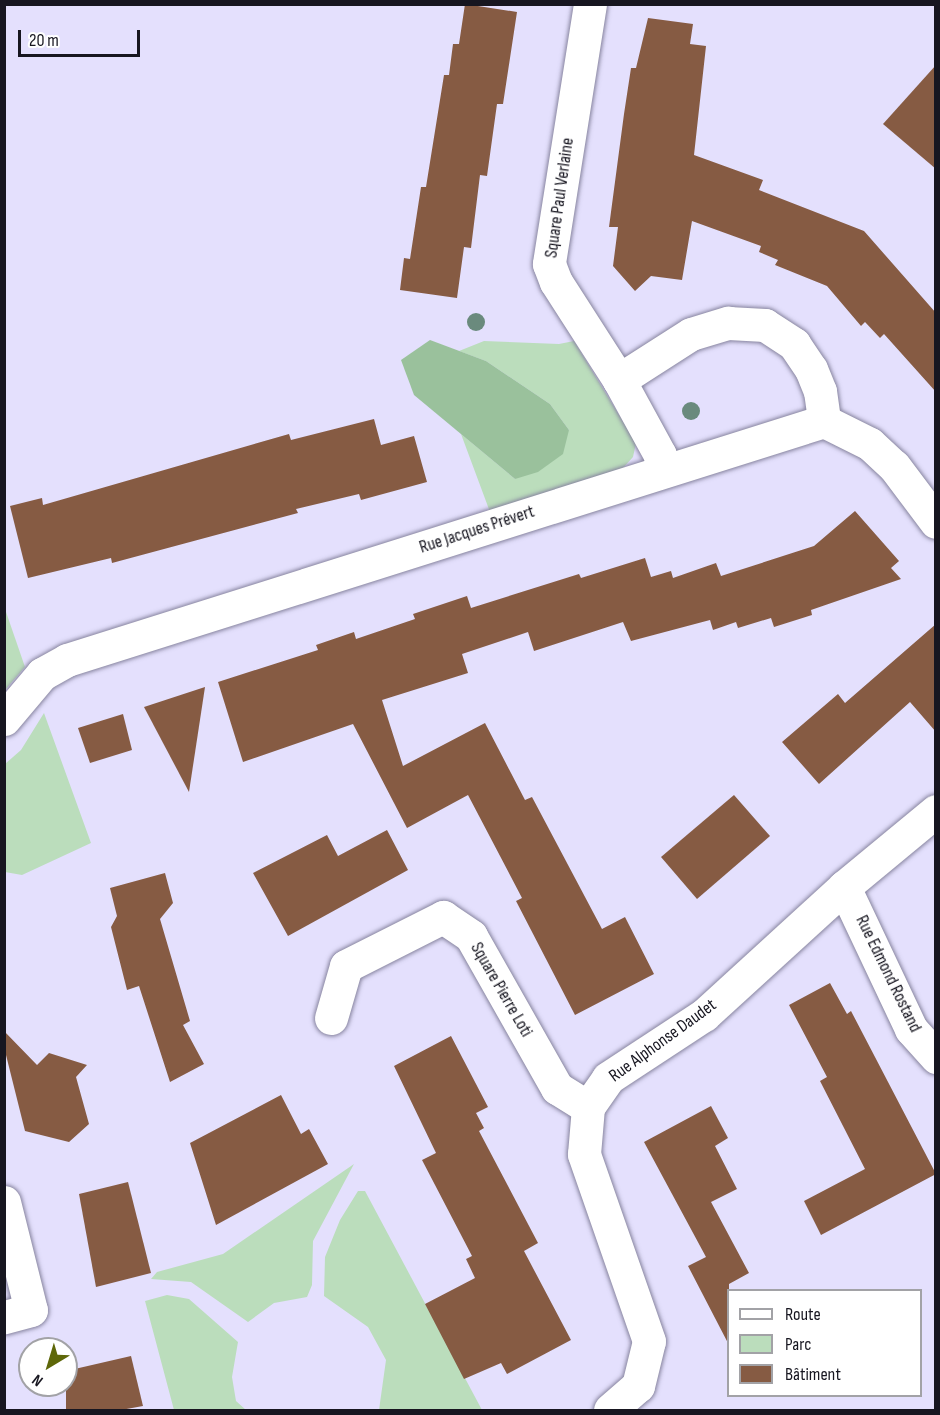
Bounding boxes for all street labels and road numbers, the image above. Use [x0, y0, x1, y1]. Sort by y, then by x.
street label: Square Paul Verlaine [541, 137, 579, 259]
street label: Rue Jacques Prévert [417, 501, 537, 559]
street label: Rue Edmond Rostand [850, 912, 926, 1036]
street label: Square Pierre Loti [465, 939, 537, 1041]
street label: Rue Alphonse Daudet [605, 995, 721, 1087]

